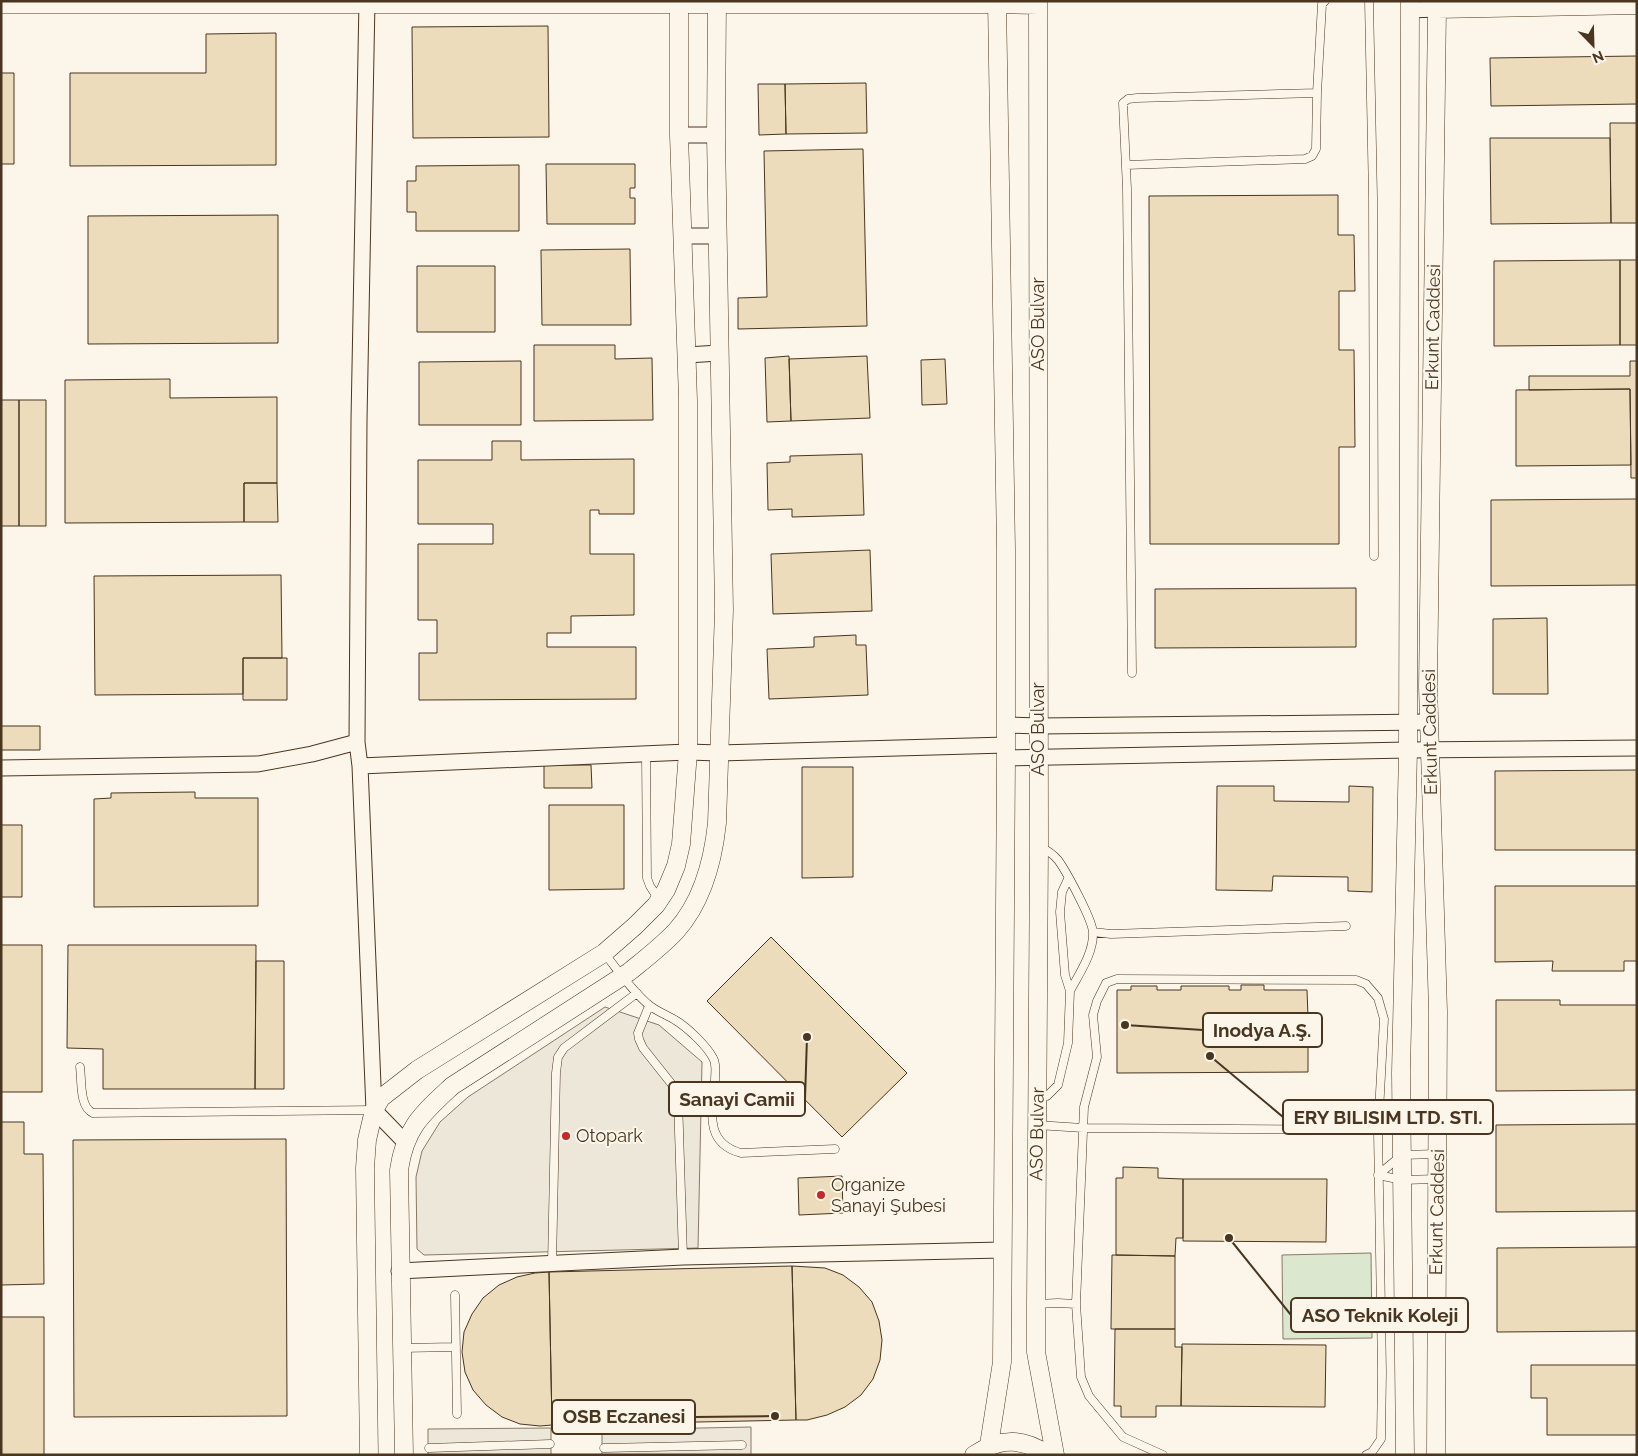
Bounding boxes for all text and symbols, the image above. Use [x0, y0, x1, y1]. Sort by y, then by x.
north arrow [1568, 20, 1618, 70]
text: N [1590, 48, 1606, 66]
street label: Erkunt Caddesi [1421, 264, 1444, 390]
street label: ASO Bulvar [1027, 276, 1048, 371]
street label: Erkunt Caddesi [1418, 669, 1441, 795]
street label: ASO Bulvar [1027, 681, 1048, 776]
callout: Inodya A.Ş. [1203, 1013, 1322, 1047]
text: Inodya A.Ş. [1213, 1019, 1311, 1041]
callout: Sanayi Camii [669, 1082, 805, 1116]
street label: ASO Bulvar [1025, 1086, 1048, 1181]
text: Sanayi Camii [679, 1088, 795, 1110]
callout: ERY BILISIM LTD. STI. [1283, 1100, 1493, 1134]
text: ERY BILISIM LTD. STI. [1293, 1106, 1483, 1128]
place label: Otopark [576, 1125, 643, 1146]
marker: Otopark [560, 1130, 572, 1142]
street label: Erkunt Caddesi [1425, 1149, 1448, 1275]
place label: Organize Sanayi Şubesi [831, 1174, 946, 1216]
marker: Organize Sanayi Şubesi [815, 1189, 827, 1201]
callout: ASO Teknik Koleji [1291, 1298, 1468, 1332]
text: ASO Teknik Koleji [1302, 1304, 1458, 1326]
callout: OSB Eczanesi [552, 1400, 695, 1434]
text: OSB Eczanesi [563, 1405, 685, 1427]

